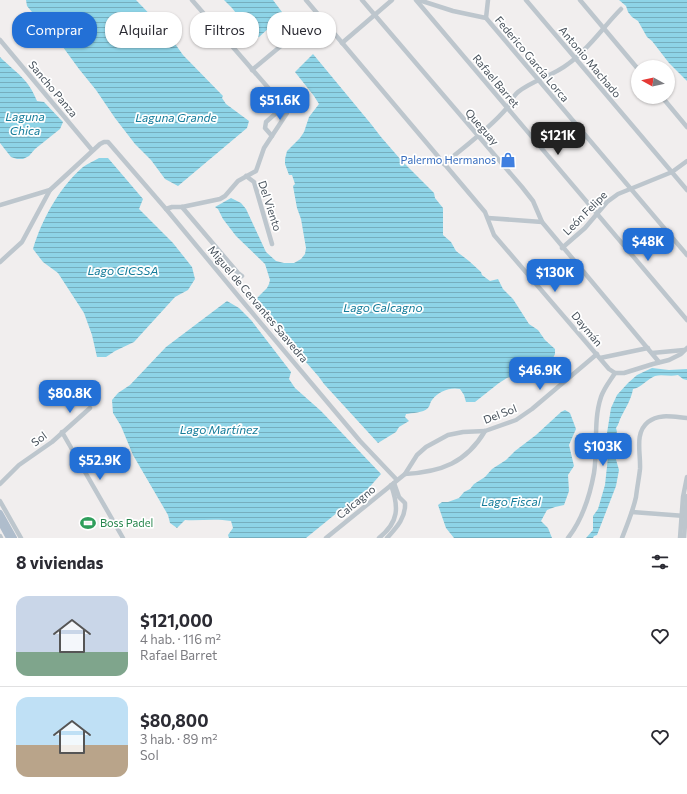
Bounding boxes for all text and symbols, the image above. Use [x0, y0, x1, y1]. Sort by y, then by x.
chip: Comprar [12, 12, 97, 48]
chip: Alquilar [105, 12, 182, 48]
chip: Filtros [190, 12, 259, 48]
chip: Nuevo [267, 12, 336, 48]
street label: Federico García Lorca [493, 13, 572, 104]
street label: Antonio Machado [557, 23, 624, 100]
street label: Rafael Barret [470, 51, 523, 110]
street label: Sancho Panza [26, 58, 81, 119]
north arrow [631, 60, 675, 104]
map controls [631, 60, 675, 104]
pin: $51.6K [247, 87, 313, 121]
text: $51.6K [259, 92, 301, 108]
street label: Queguay [463, 106, 502, 148]
water label: Laguna Chica [5, 109, 45, 137]
water label: Laguna Grande [135, 110, 218, 124]
pin: $121K [530, 122, 586, 156]
text: $121K [540, 127, 576, 143]
shop icon: Palermo Hermanos [499, 151, 517, 169]
place label: Palermo Hermanos [401, 153, 496, 166]
street label: Del Viento [256, 179, 285, 233]
street label: León Felipe [560, 188, 609, 237]
pin: $48K [624, 228, 672, 262]
text: $48K [632, 233, 664, 249]
street label: Miguel de Cervantes Saavedra [206, 243, 311, 365]
pin: $130K [527, 259, 583, 293]
water label: Lago CICSSA [87, 263, 159, 277]
text: $130K [536, 264, 574, 280]
water label: Lago Calcagno [343, 300, 423, 314]
street label: Daymán [569, 309, 606, 349]
pin: $46.9K [507, 357, 573, 391]
text: $46.9K [518, 362, 562, 378]
pin: $80.8K [37, 380, 103, 414]
text: $80.8K [48, 385, 92, 401]
street label: Del Sol [481, 401, 518, 426]
water label: Lago Martínez [180, 422, 258, 436]
street label: Sol [28, 429, 49, 449]
pin: $103K [575, 433, 631, 467]
text: $103K [584, 438, 622, 454]
pin: $52.9K [67, 447, 133, 481]
text: $52.9K [79, 452, 121, 468]
street label: Calcagno [334, 482, 378, 521]
water label: Lago Fiscal [481, 494, 542, 508]
sports icon: Boss Padel [79, 514, 97, 532]
place label: Boss Padel [100, 516, 153, 529]
icon: filters [649, 551, 671, 573]
text: 8 viviendas [16, 552, 103, 573]
text: $121,000 [140, 610, 213, 631]
icon: home [48, 612, 96, 660]
icon: heart [649, 625, 671, 647]
text: 4 hab. · 116 m² [140, 631, 221, 647]
text: Rafael Barret [140, 647, 217, 663]
text: $80,800 [140, 710, 208, 731]
icon: home [48, 713, 96, 761]
icon: heart [649, 726, 671, 748]
text: 3 hab. · 89 m² [140, 731, 217, 747]
text: Sol [140, 747, 159, 763]

